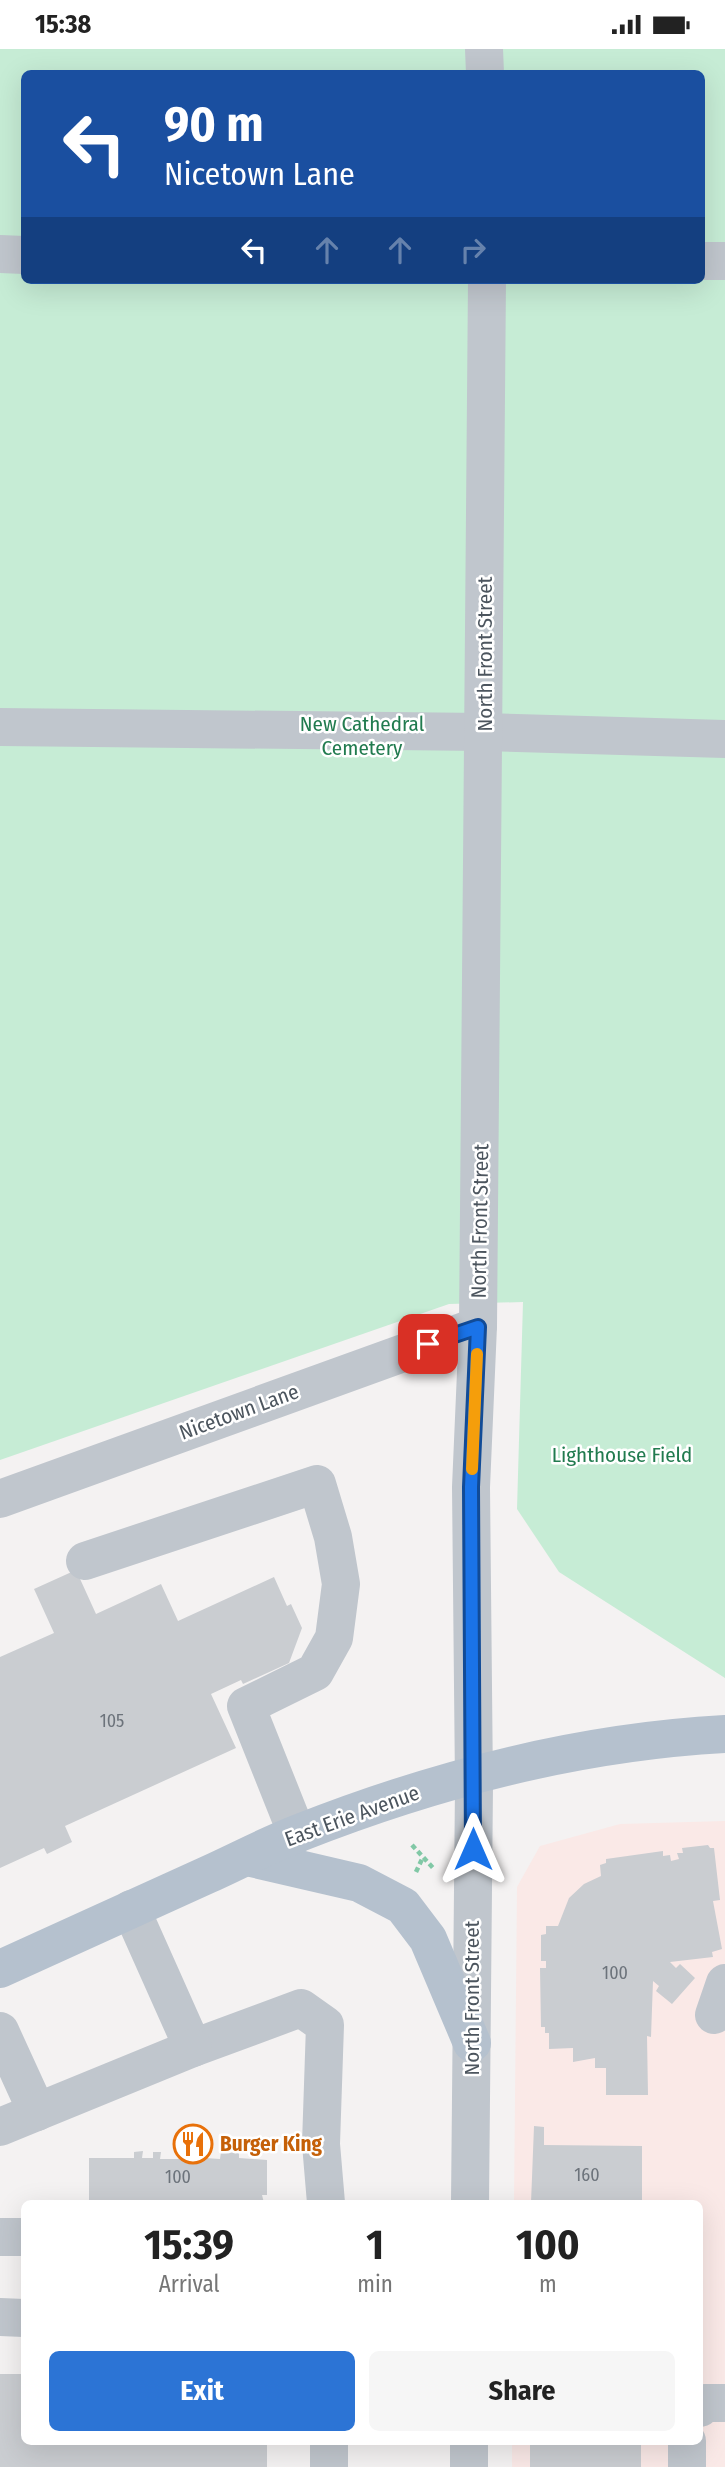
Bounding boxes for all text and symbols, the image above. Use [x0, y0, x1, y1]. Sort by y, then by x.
text: 15:38 [35, 9, 91, 40]
text: 90 m [164, 95, 264, 154]
icon: left [49, 98, 140, 189]
text: Nicetown Lane [164, 155, 355, 193]
icon: left [235, 231, 273, 269]
icon: ahead [308, 231, 346, 269]
icon: ahead [381, 231, 419, 269]
icon: right [454, 231, 492, 269]
street label: North Front Street [472, 576, 498, 731]
park label: New Cathedral Cemetery [300, 711, 425, 761]
street label: North Front Street [466, 1143, 494, 1299]
pin [398, 1314, 458, 1374]
icon: arrive [409, 1325, 447, 1363]
street label: Nicetown Lane [176, 1378, 302, 1446]
park label: Lighthouse Field [552, 1442, 692, 1468]
house number: 105 [100, 1710, 124, 1732]
street label: East Erie Avenue [281, 1780, 423, 1852]
position arrow [436, 1812, 510, 1886]
street label: North Front Street [459, 1920, 485, 2075]
house number: 100 [602, 1962, 628, 1984]
restaurant icon: Burger King [172, 2123, 214, 2165]
place label: Burger King [220, 2131, 322, 2157]
house number: 160 [574, 2164, 600, 2186]
house number: 100 [165, 2166, 191, 2188]
text: 15:39 [144, 2220, 234, 2270]
text: 1 [366, 2220, 384, 2270]
text: 100 [516, 2220, 580, 2270]
text: Arrival [159, 2270, 220, 2298]
text: min [357, 2270, 393, 2298]
text: m [539, 2270, 557, 2298]
button: Exit [49, 2351, 355, 2431]
button: Share [369, 2351, 675, 2431]

